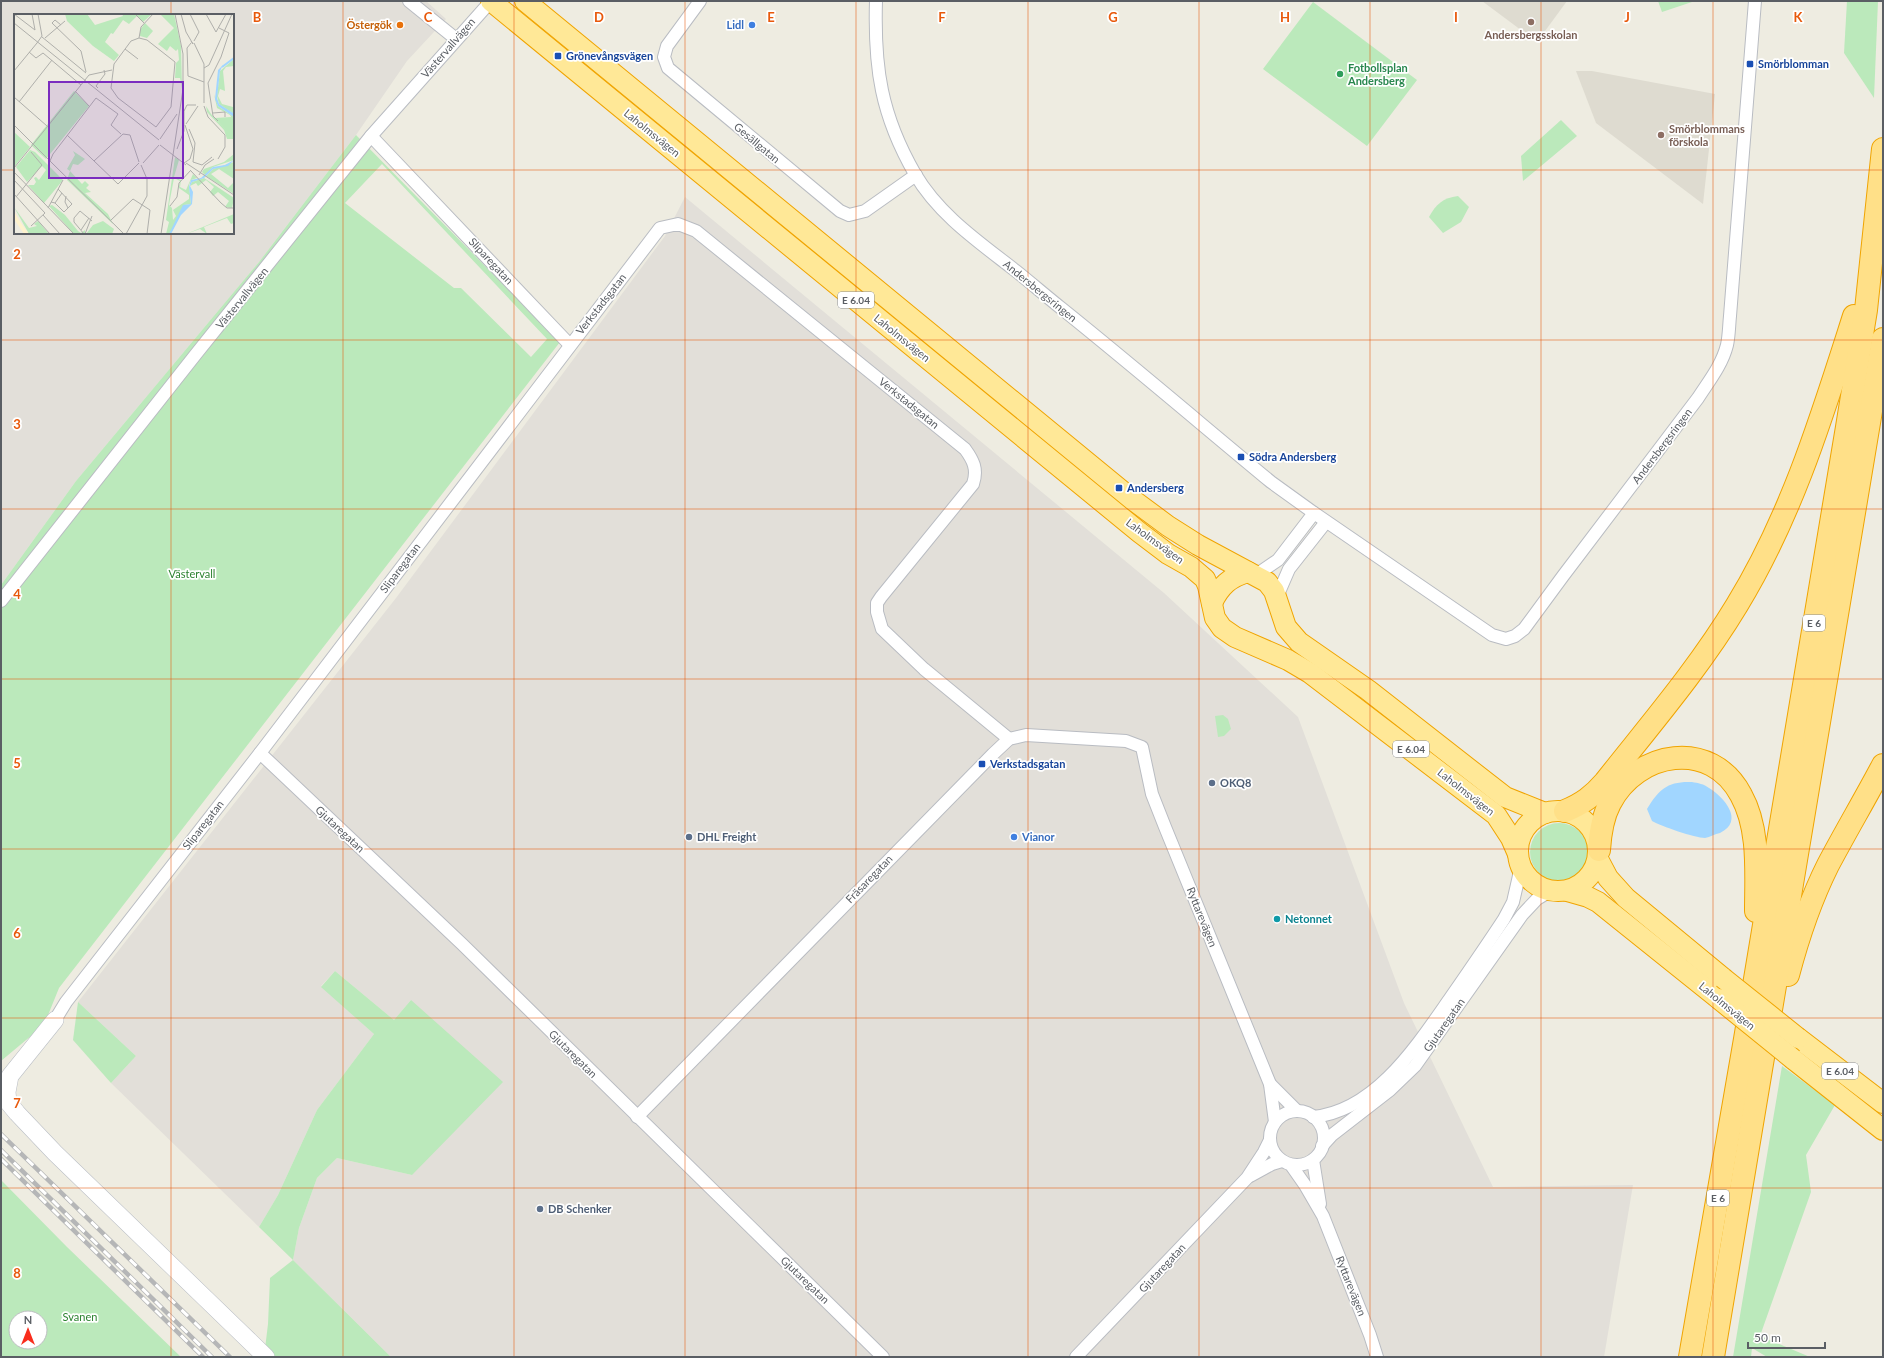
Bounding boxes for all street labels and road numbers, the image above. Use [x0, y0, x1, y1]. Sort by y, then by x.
street label: Västervallvägen [418, 15, 477, 80]
street label: Laholmsvägen [622, 106, 683, 159]
street label: Gesällgatan [732, 120, 783, 166]
street label: Sliparegatan [466, 235, 516, 287]
street label: Andersbergsringen [1001, 257, 1080, 324]
street label: Västervallvägen [213, 264, 270, 331]
street label: Verkstadsgatan [573, 271, 628, 337]
road number: E 6.04 [838, 292, 874, 308]
street label: Laholmsvägen [872, 311, 933, 364]
street label: Verkstadsgatan [877, 374, 942, 431]
street label: Andersbergsringen [1629, 405, 1694, 486]
street label: Laholmsvägen [1124, 515, 1187, 566]
street label: Sliparegatan [377, 540, 423, 595]
road number: E 6 [1803, 615, 1825, 631]
road number: E 6.04 [1393, 741, 1429, 757]
street label: Laholmsvägen [1435, 765, 1497, 818]
street label: Sliparegatan [179, 797, 226, 852]
street label: Gjutaregatan [313, 803, 368, 855]
street label: Fräsaregatan [843, 852, 895, 905]
street label: Ryttarevägen [1185, 885, 1220, 949]
street label: Laholmsvägen [1697, 979, 1758, 1032]
street label: Gjutaregatan [1420, 995, 1467, 1054]
street label: Gjutaregatan [547, 1027, 600, 1080]
road number: E 6.04 [1822, 1063, 1858, 1079]
road number: E 6 [1707, 1190, 1729, 1206]
street label: Gjutaregatan [1136, 1240, 1188, 1295]
street label: Gjutaregatan [778, 1253, 832, 1306]
street label: Ryttarevägen [1334, 1254, 1369, 1318]

